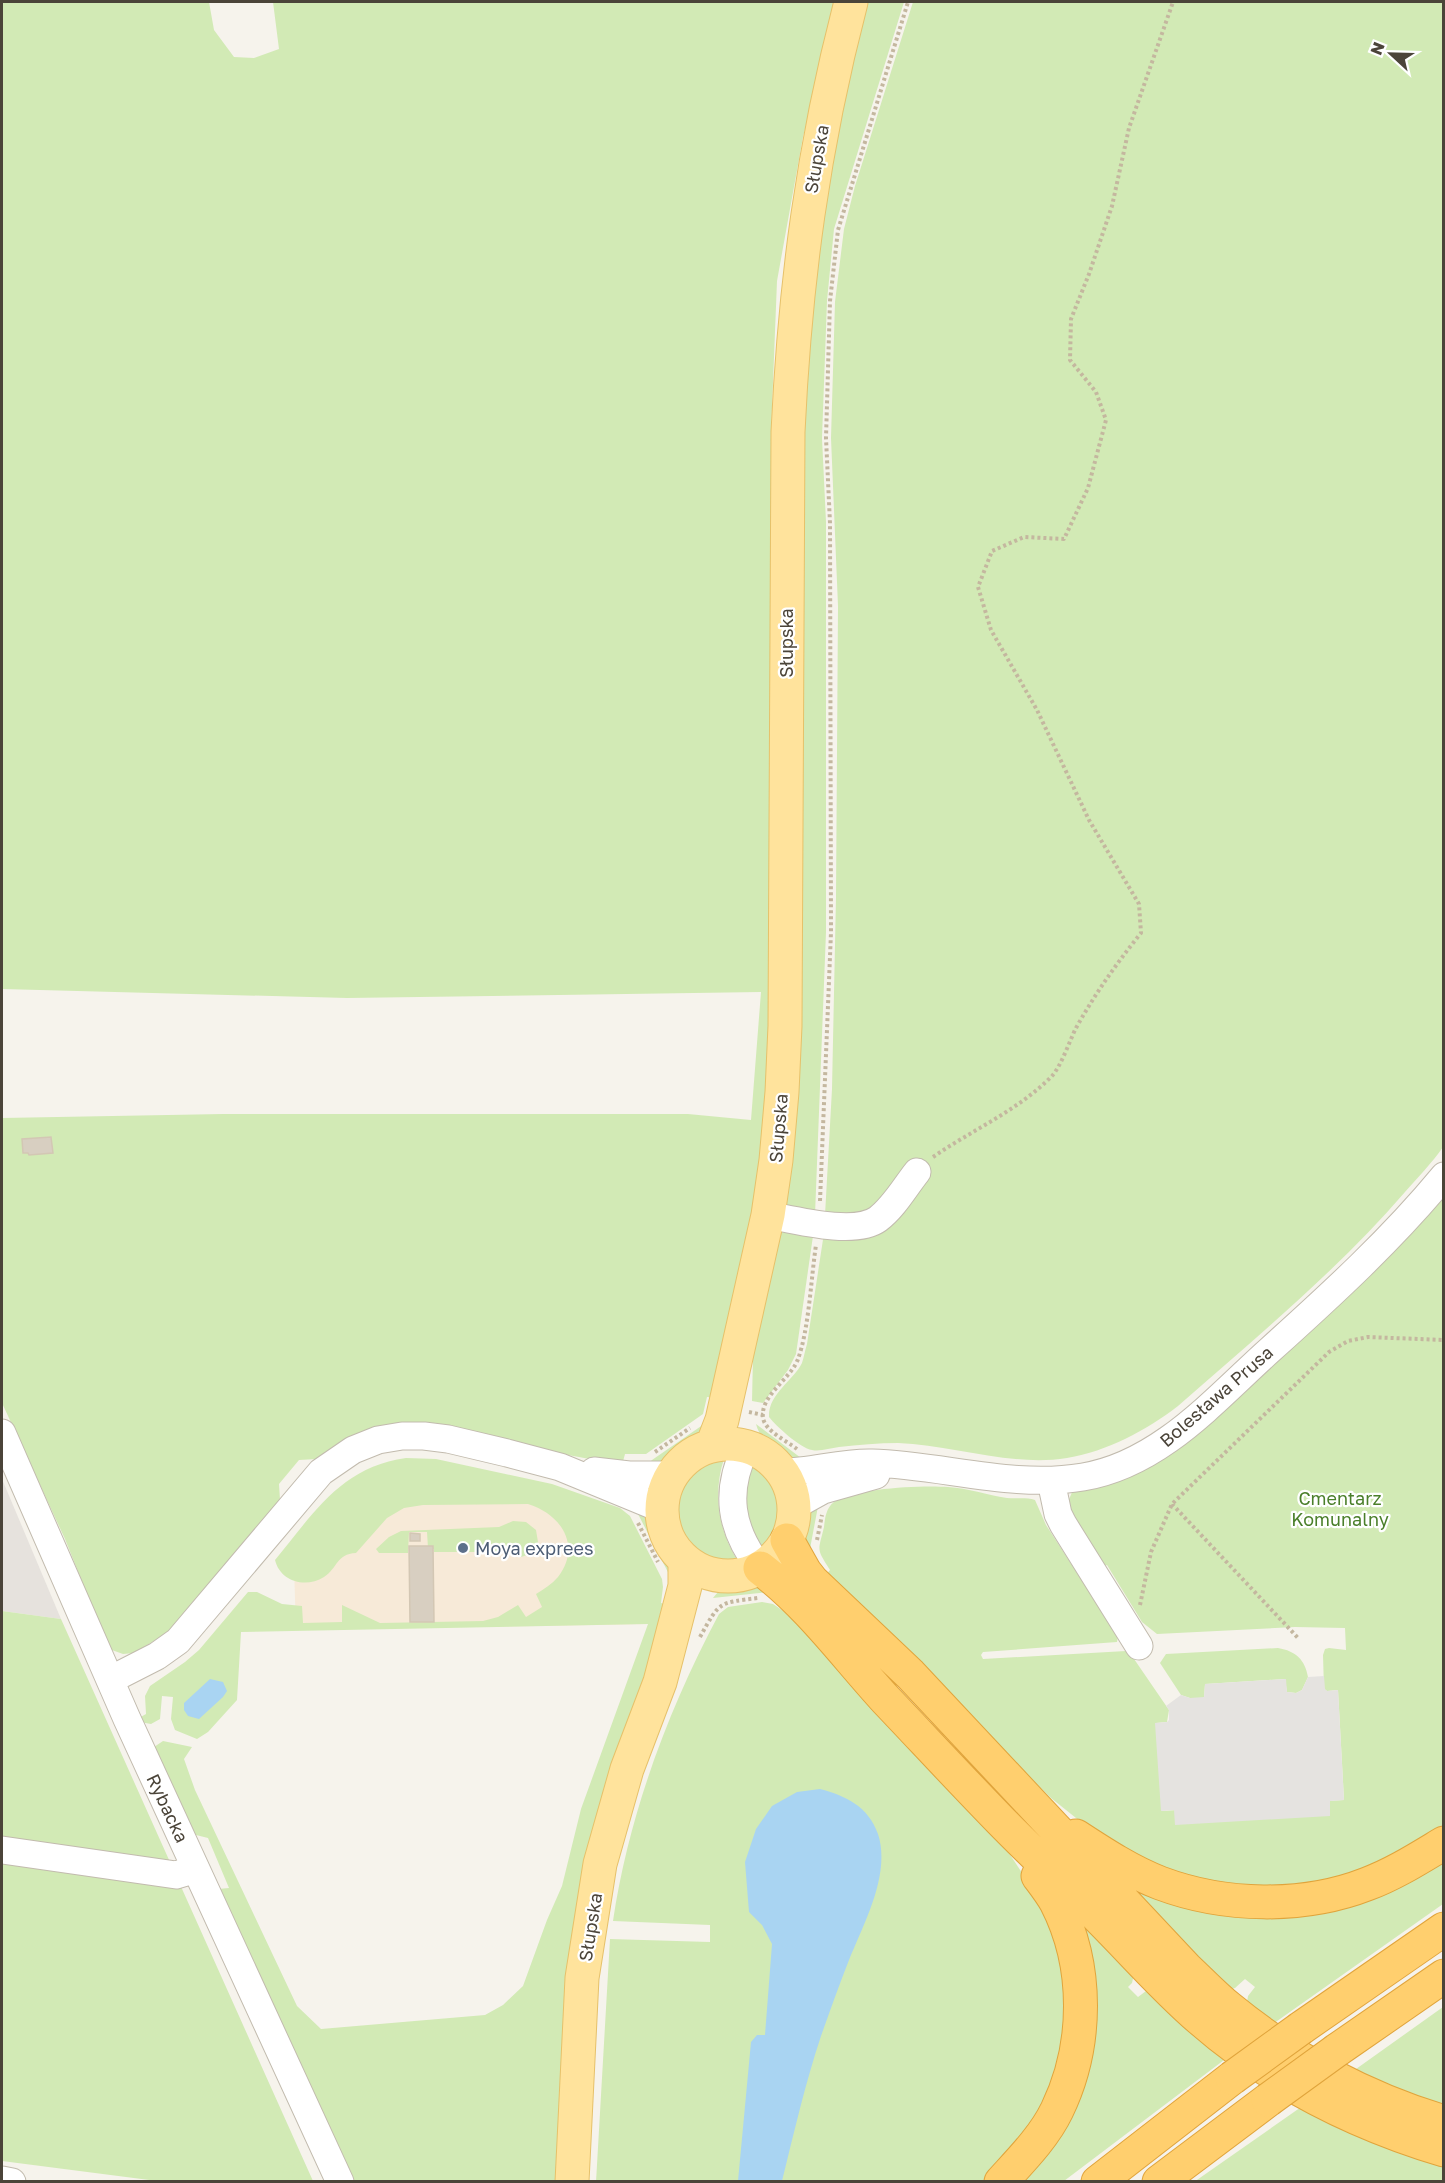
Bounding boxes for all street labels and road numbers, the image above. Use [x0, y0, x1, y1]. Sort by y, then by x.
street label: Słupska [799, 123, 833, 195]
street label: Słupska [775, 608, 797, 678]
street label: Słupska [764, 1093, 792, 1163]
street label: Bolesława Prusa [1155, 1341, 1277, 1451]
street label: Rybacka [142, 1770, 194, 1846]
street label: Słupska [574, 1891, 606, 1963]

